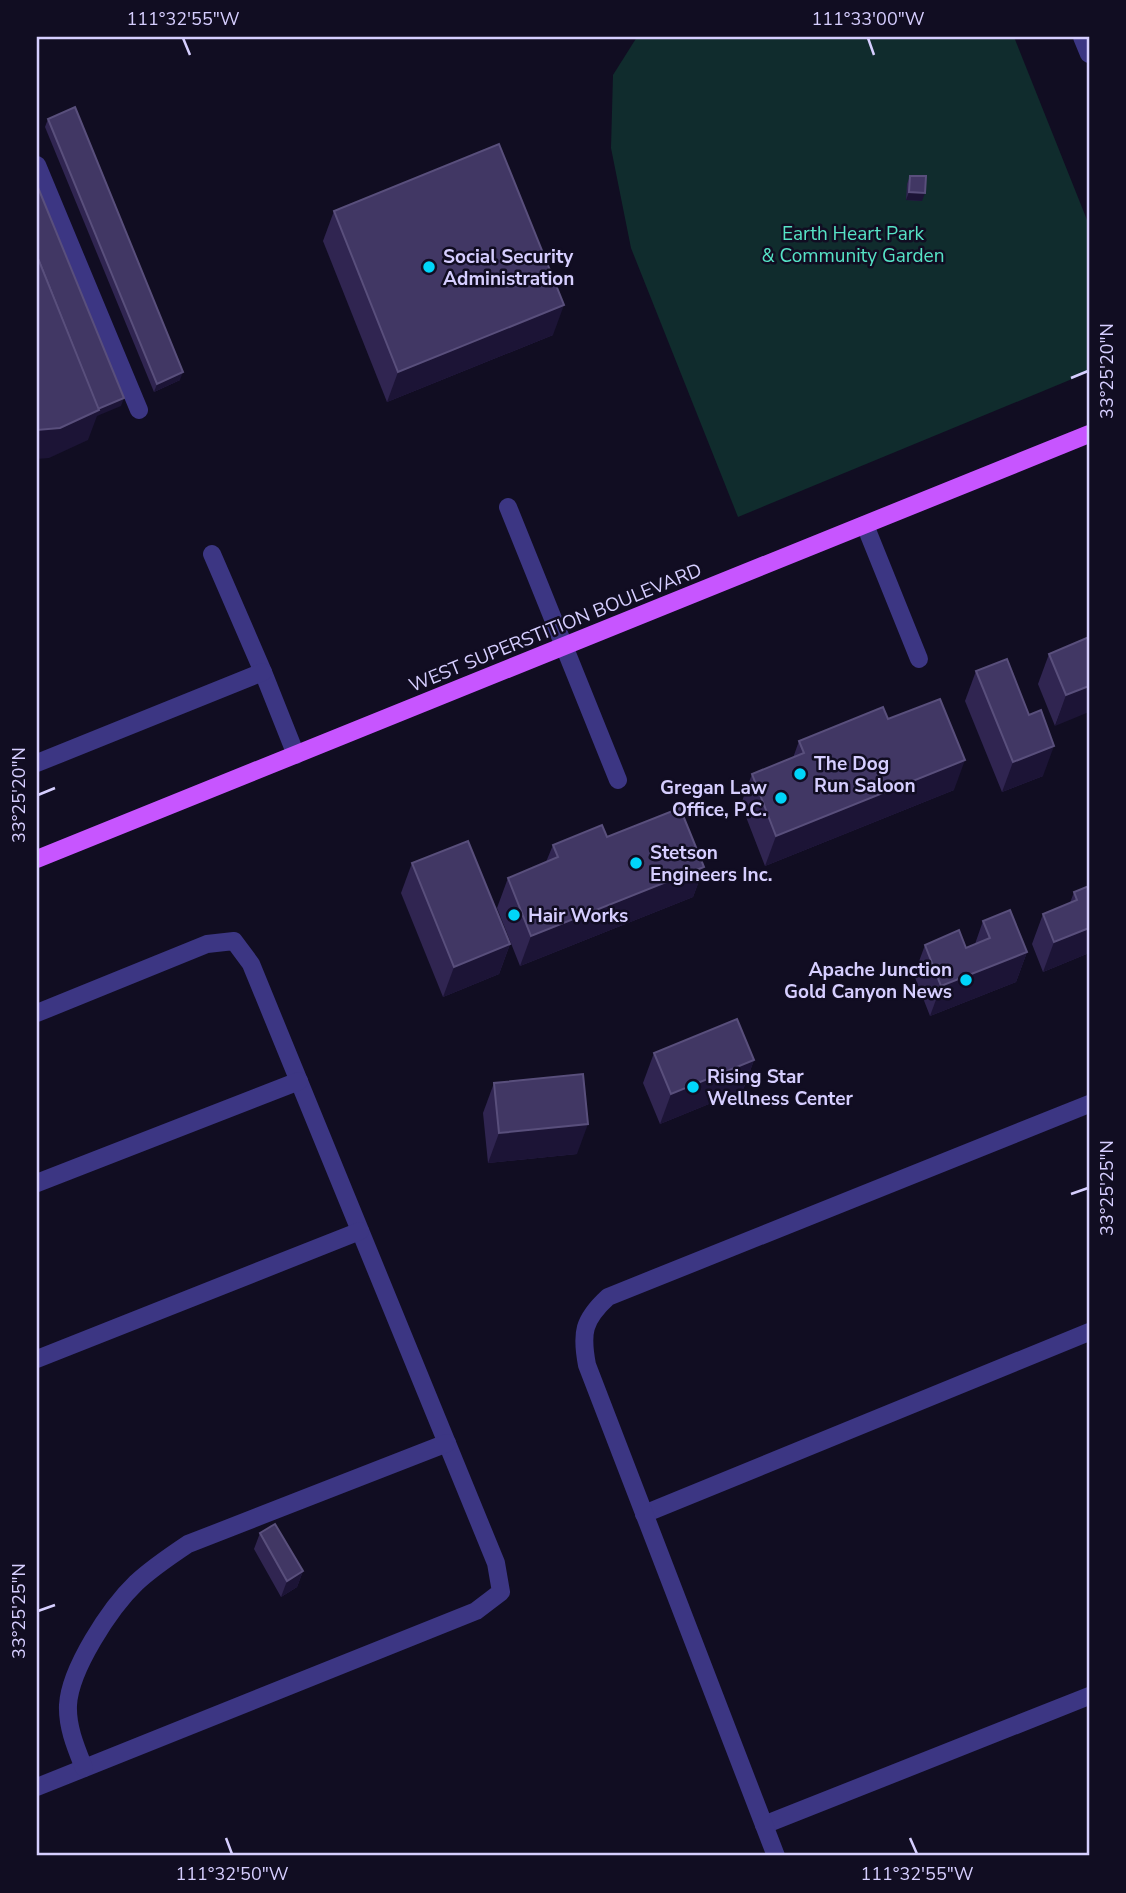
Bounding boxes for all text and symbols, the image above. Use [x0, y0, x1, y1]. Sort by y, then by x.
text: 111°32'55"W [126, 7, 240, 31]
text: 111°33'00"W [811, 7, 925, 31]
park label: Earth Heart Park & Community Garden [761, 221, 945, 269]
place label: Social Security Administration [443, 244, 574, 292]
marker: Social Security Administration [421, 259, 437, 275]
text: 33°25'20"N [1095, 323, 1119, 419]
street label: WEST SUPERSTITION BOULEVARD [405, 557, 706, 699]
text: 33°25'20"N [7, 747, 31, 843]
place label: The Dog Run Saloon [814, 751, 916, 799]
marker: The Dog Run Saloon [792, 766, 808, 782]
place label: Gregan Law Office, P.C. [660, 775, 768, 823]
marker: Gregan Law Office, P.C. [773, 790, 789, 806]
place label: Stetson Engineers Inc. [650, 840, 773, 888]
marker: Stetson Engineers Inc. [628, 855, 644, 871]
place label: Hair Works [528, 903, 628, 929]
marker: Hair Works [506, 907, 522, 923]
place label: Apache Junction Gold Canyon News [784, 957, 952, 1005]
marker: Apache Junction Gold Canyon News [958, 972, 974, 988]
place label: Rising Star Wellness Center [707, 1064, 854, 1112]
marker: Rising Star Wellness Center [685, 1079, 701, 1095]
text: 33°25'25"N [1095, 1140, 1119, 1236]
text: 33°25'25"N [7, 1563, 31, 1659]
text: 111°32'50"W [175, 1862, 289, 1886]
text: 111°32'55"W [860, 1862, 974, 1886]

